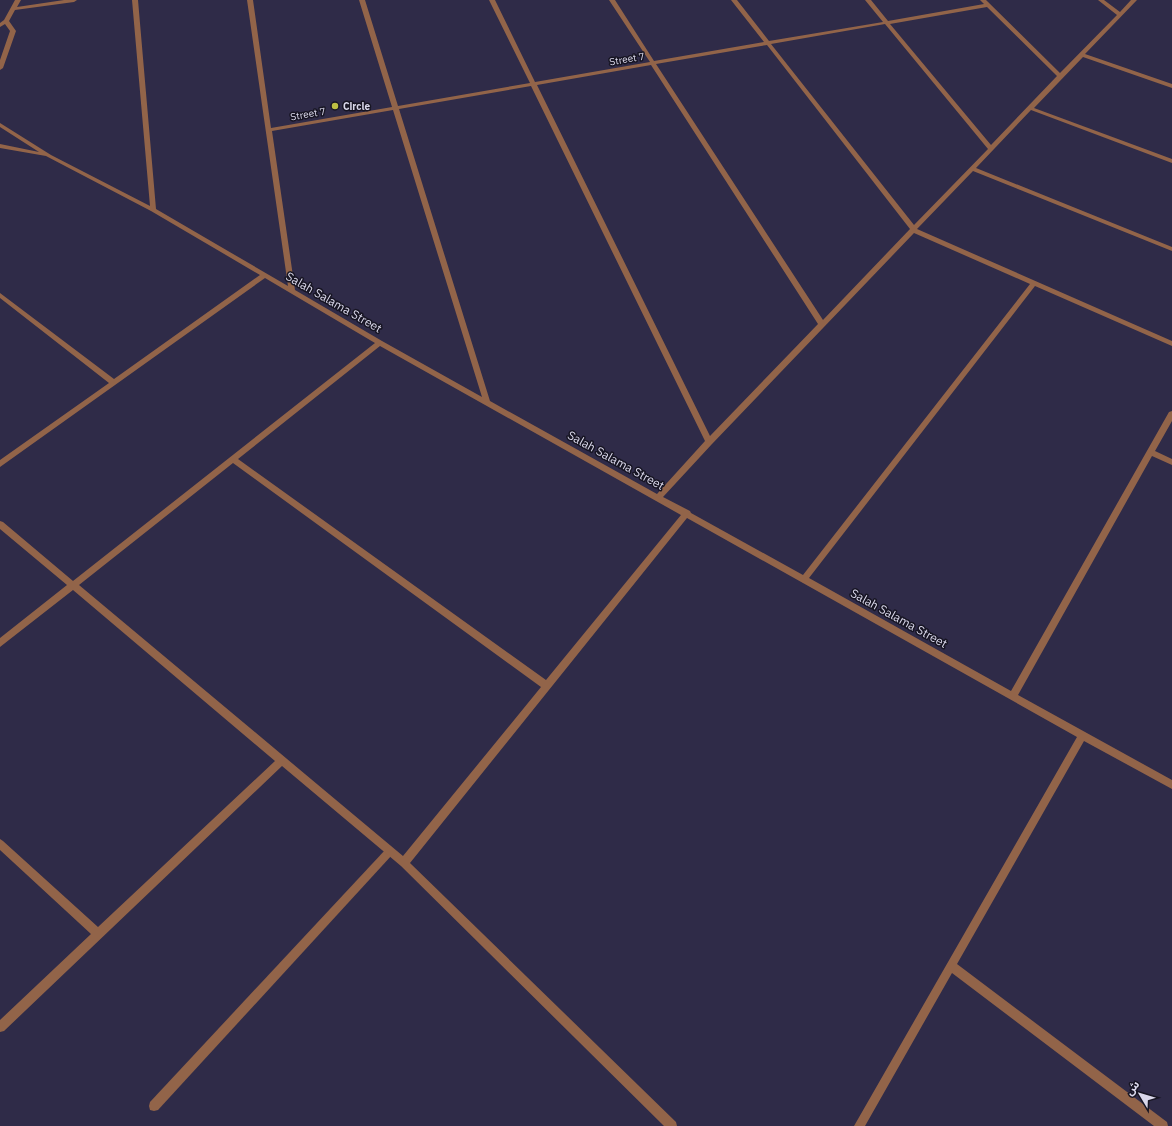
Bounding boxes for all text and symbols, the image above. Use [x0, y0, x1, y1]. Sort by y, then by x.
street label: Street 7 [608, 49, 646, 69]
place label: Circle [343, 100, 371, 113]
marker: Circle [330, 101, 340, 111]
street label: Street 7 [289, 104, 327, 124]
street label: Salah Salama Street [283, 268, 385, 336]
street label: Salah Salama Street [565, 427, 667, 493]
street label: Salah Salama Street [848, 585, 950, 651]
north arrow [1120, 1074, 1160, 1114]
text: ش [1122, 1078, 1142, 1098]

